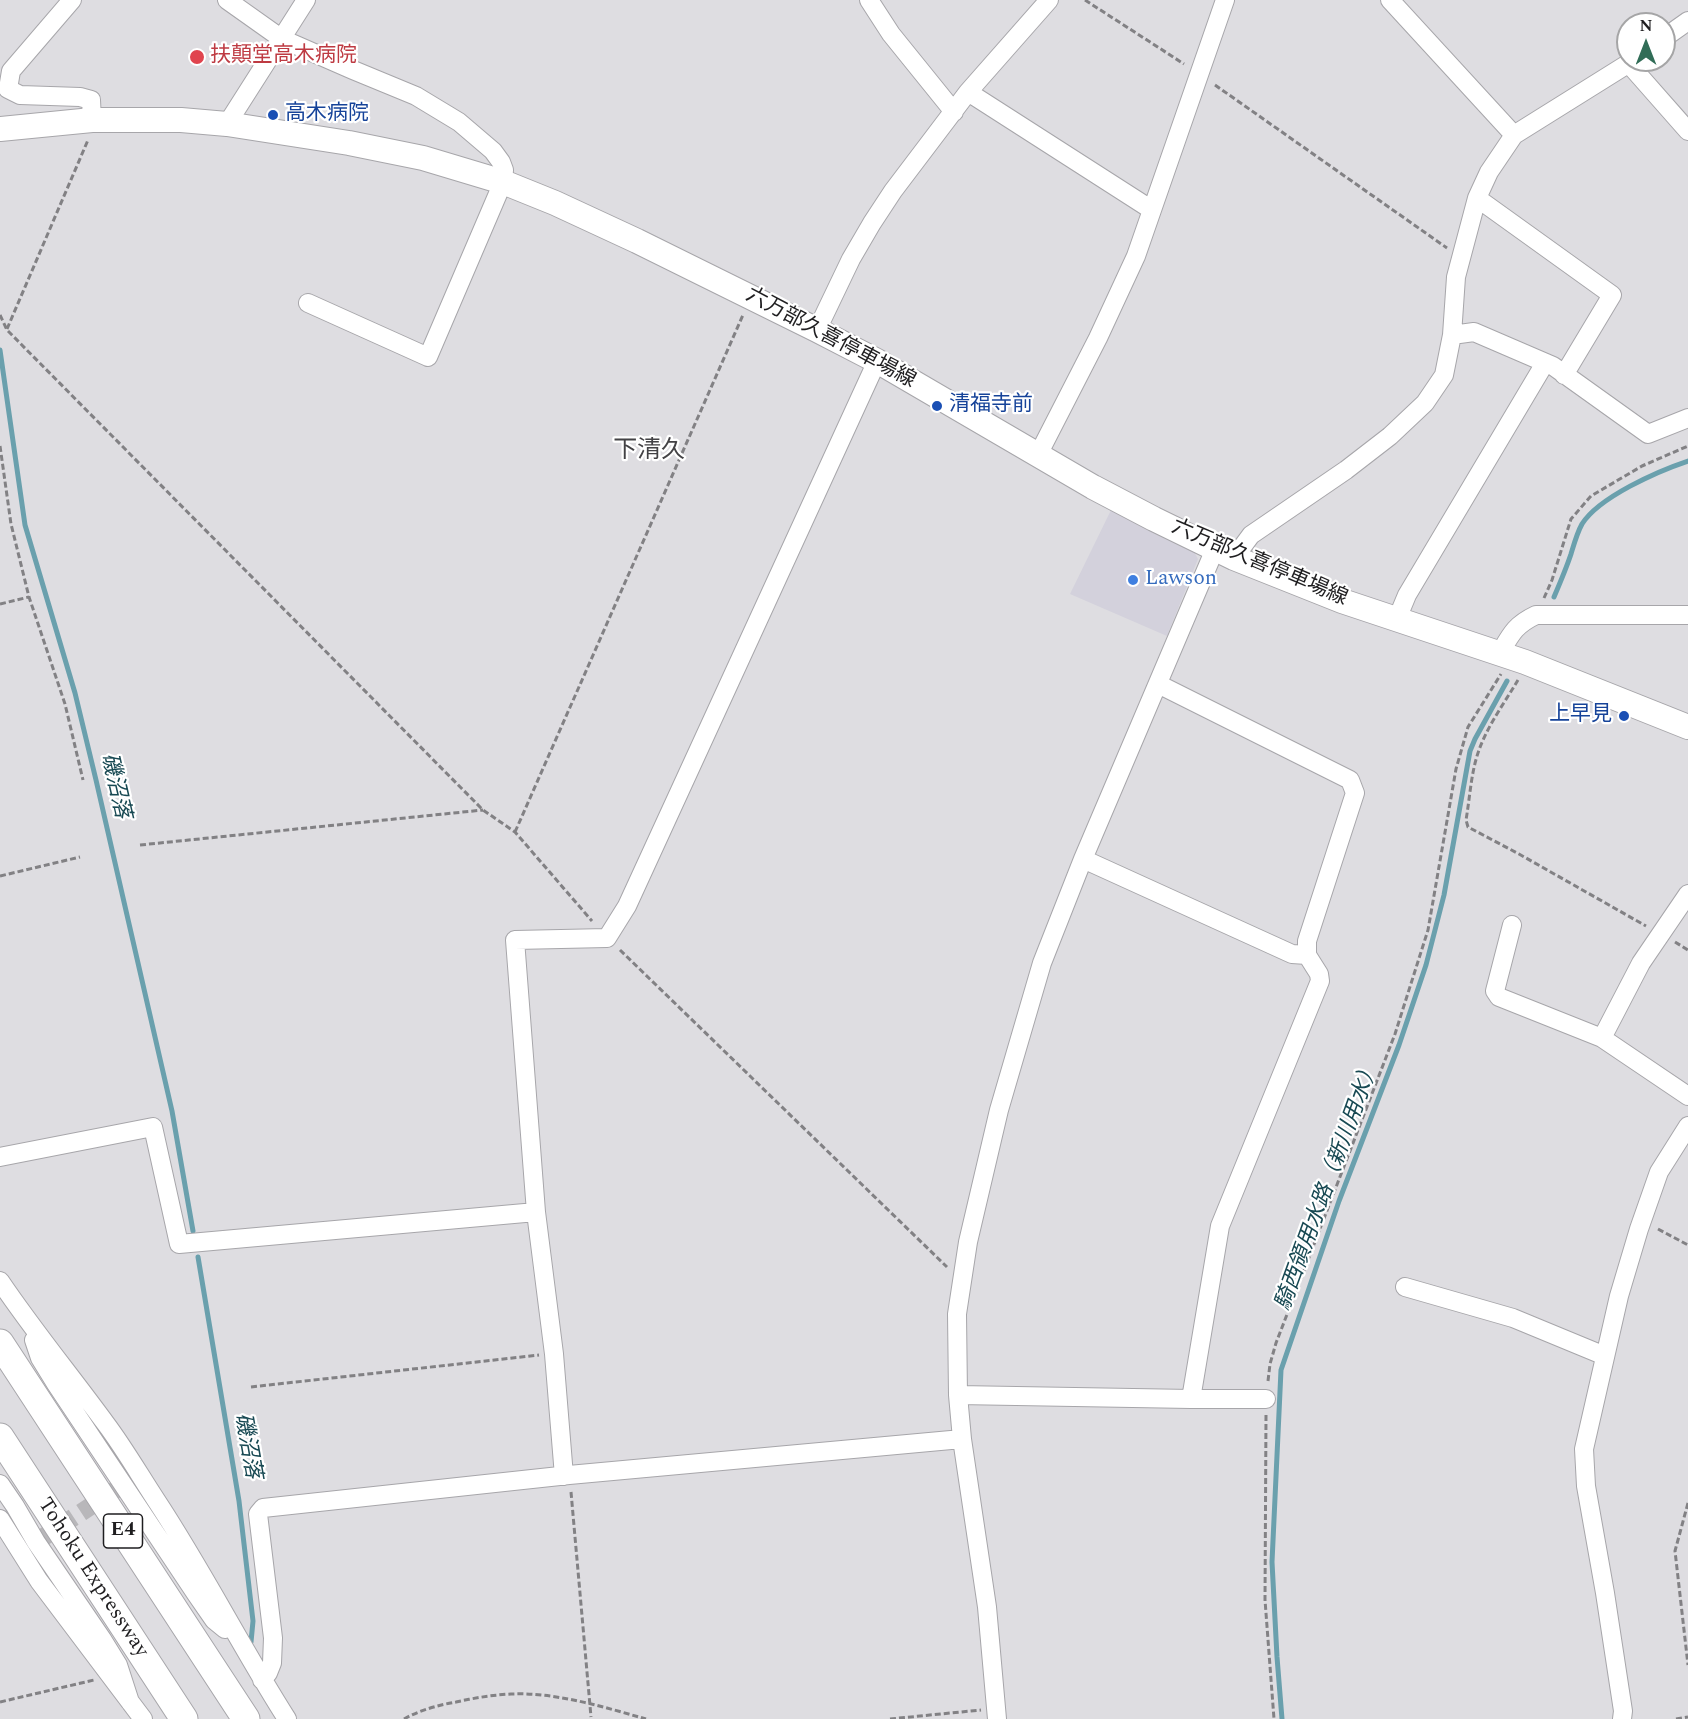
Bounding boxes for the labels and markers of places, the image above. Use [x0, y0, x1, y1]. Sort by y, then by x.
place label: 扶顛堂高木病院 [210, 44, 357, 70]
marker: 扶顛堂高木病院 [188, 48, 206, 66]
place label: 高木病院 [285, 102, 369, 128]
marker: 高木病院 [266, 108, 280, 122]
place label: 清福寺前 [949, 393, 1033, 419]
marker: 清福寺前 [930, 399, 944, 413]
place label: Lawson [1145, 567, 1217, 593]
marker: Lawson [1126, 573, 1140, 587]
place label: 上早見 [1549, 703, 1612, 729]
marker: 上早見 [1617, 709, 1631, 723]

